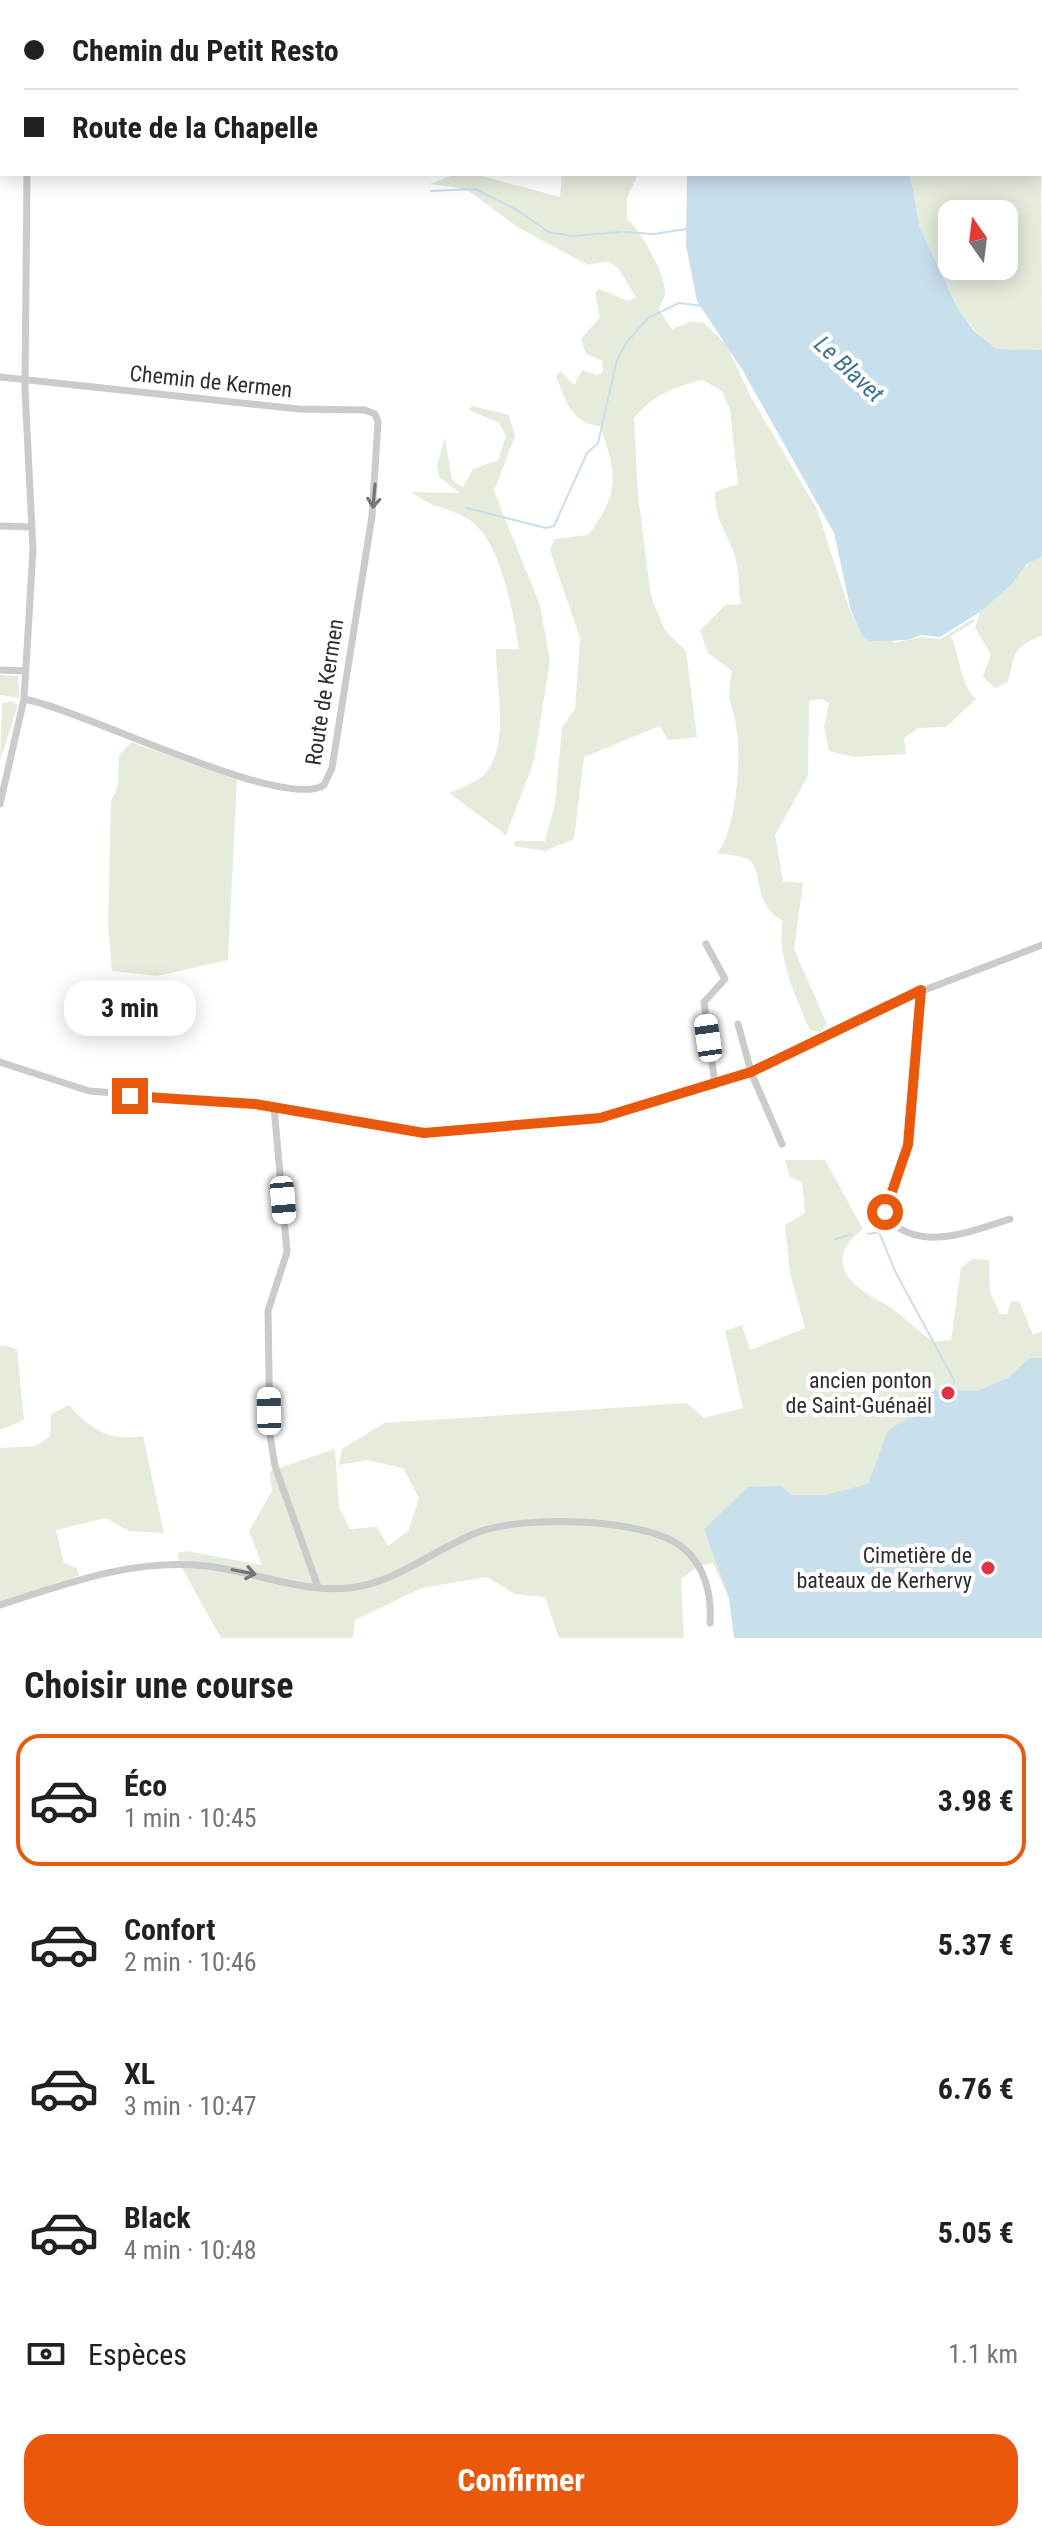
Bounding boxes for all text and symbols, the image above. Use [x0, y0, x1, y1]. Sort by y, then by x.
text: Chemin du Petit Resto [72, 33, 339, 68]
text: Route de la Chapelle [72, 110, 318, 145]
north arrow [938, 200, 1018, 280]
map controls [938, 200, 1018, 280]
water label: Le Blavet [809, 330, 889, 408]
street label: Chemin de Kermen [128, 361, 293, 402]
one-way arrow [366, 482, 381, 509]
street label: Route de Kermen [301, 617, 348, 767]
callout: 3 min [64, 980, 196, 1036]
text: 3 min [101, 993, 159, 1023]
car [693, 1013, 723, 1063]
route end [112, 1078, 148, 1114]
car [269, 1175, 297, 1225]
route start [867, 1194, 903, 1230]
place label: ancien ponton de Saint-Guénaël [786, 1368, 932, 1418]
marker: ancien ponton de Saint-Guénaël [939, 1384, 957, 1402]
car [257, 1387, 281, 1435]
place label: Cimetière de bateaux de Kerhervy [796, 1543, 972, 1593]
marker: Cimetière de bateaux de Kerhervy [979, 1559, 997, 1577]
one-way arrow [231, 1566, 256, 1581]
text: Choisir une course [24, 1665, 293, 1707]
icon: car [28, 1764, 100, 1836]
text: Éco [124, 1768, 167, 1803]
text: 3.98 € [938, 1783, 1014, 1818]
text: 1 min · 10:45 [124, 1803, 257, 1833]
icon: car [28, 1908, 100, 1980]
text: Confort [124, 1912, 215, 1947]
text: 5.37 € [938, 1927, 1014, 1962]
text: 2 min · 10:46 [124, 1947, 257, 1977]
icon: car [28, 2052, 100, 2124]
text: XL [124, 2056, 155, 2091]
text: 6.76 € [938, 2071, 1014, 2106]
text: 3 min · 10:47 [124, 2091, 257, 2121]
icon: car [28, 2196, 100, 2268]
text: Black [124, 2200, 191, 2235]
text: 5.05 € [938, 2215, 1014, 2250]
text: 4 min · 10:48 [124, 2235, 257, 2265]
icon: cash [24, 2332, 68, 2376]
text: Espèces [88, 2337, 187, 2372]
text: 1.1 km [948, 2339, 1018, 2369]
button: Confirmer [24, 2434, 1018, 2526]

